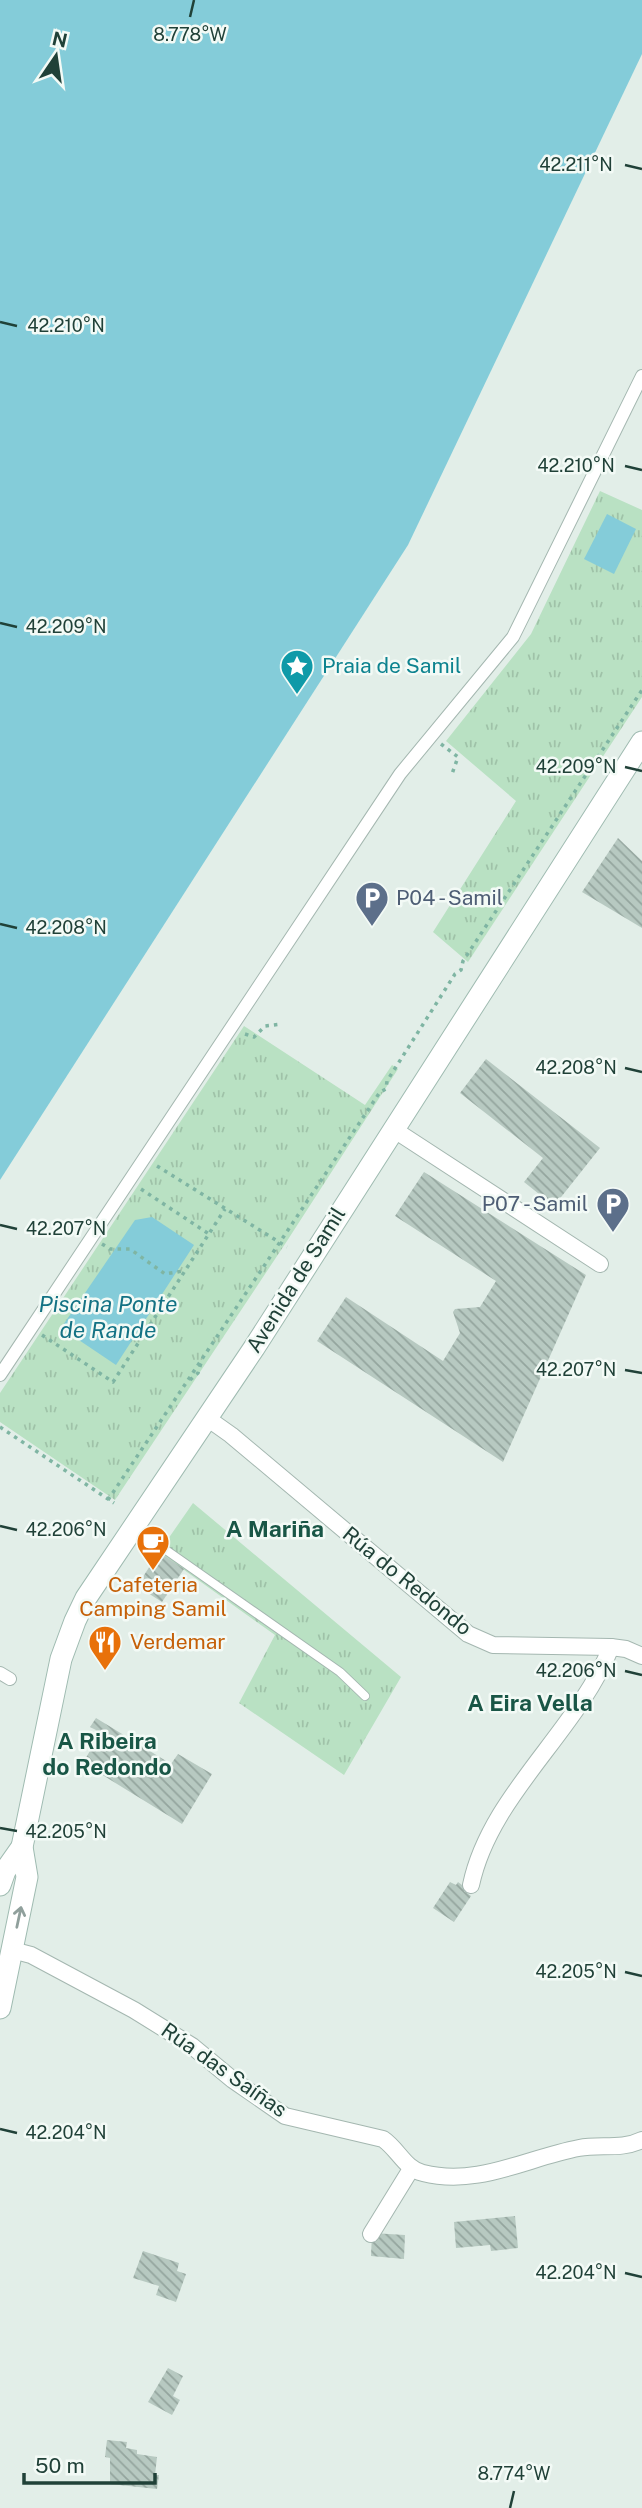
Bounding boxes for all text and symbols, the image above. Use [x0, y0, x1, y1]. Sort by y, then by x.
north arrow [21, 21, 91, 91]
text: 8.778°W [153, 24, 227, 45]
text: N [50, 27, 70, 52]
text: 42.211°N [539, 154, 613, 175]
text: 42.210°N [27, 315, 105, 336]
text: 42.210°N [537, 455, 615, 476]
text: 42.209°N [25, 616, 107, 637]
place icon: Praia de Samil [278, 647, 316, 696]
place label: Praia de Samil [322, 653, 461, 678]
text: 42.209°N [535, 756, 617, 777]
parking icon: P04 - Samil [353, 879, 391, 928]
place label: P04 - Samil [396, 885, 503, 910]
text: 42.208°N [25, 917, 107, 938]
text: 42.208°N [535, 1057, 617, 1078]
parking icon: P07 - Samil [594, 1185, 632, 1234]
place label: P07 - Samil [482, 1191, 588, 1216]
street label: Avenida de Samil [241, 1202, 350, 1357]
text: 42.207°N [26, 1218, 106, 1239]
water label: Piscina Ponte de Rande [39, 1290, 177, 1343]
text: 42.207°N [536, 1359, 616, 1380]
district label: A Mariña [226, 1515, 324, 1542]
text: 42.206°N [25, 1519, 107, 1540]
street label: Rúa do Redondo [338, 1521, 477, 1640]
cafe icon: Cafeteria Camping Samil [134, 1523, 172, 1572]
place label: Cafeteria Camping Samil [79, 1572, 227, 1621]
restaurant icon: Verdemar [86, 1623, 124, 1672]
place label: Verdemar [130, 1629, 225, 1654]
text: 42.206°N [535, 1660, 617, 1681]
district label: A Eira Vella [467, 1689, 593, 1716]
district label: A Ribeira do Redondo [42, 1727, 172, 1780]
text: 42.205°N [25, 1821, 107, 1842]
one-way arrow [12, 1906, 26, 1929]
text: 42.205°N [535, 1961, 617, 1982]
street label: Rúa das Saíñas [157, 2017, 292, 2122]
text: 42.204°N [25, 2122, 107, 2143]
text: 42.204°N [535, 2262, 617, 2283]
scale bar [24, 2442, 156, 2486]
text: 50 m [35, 2453, 85, 2478]
text: 8.774°W [478, 2463, 550, 2484]

